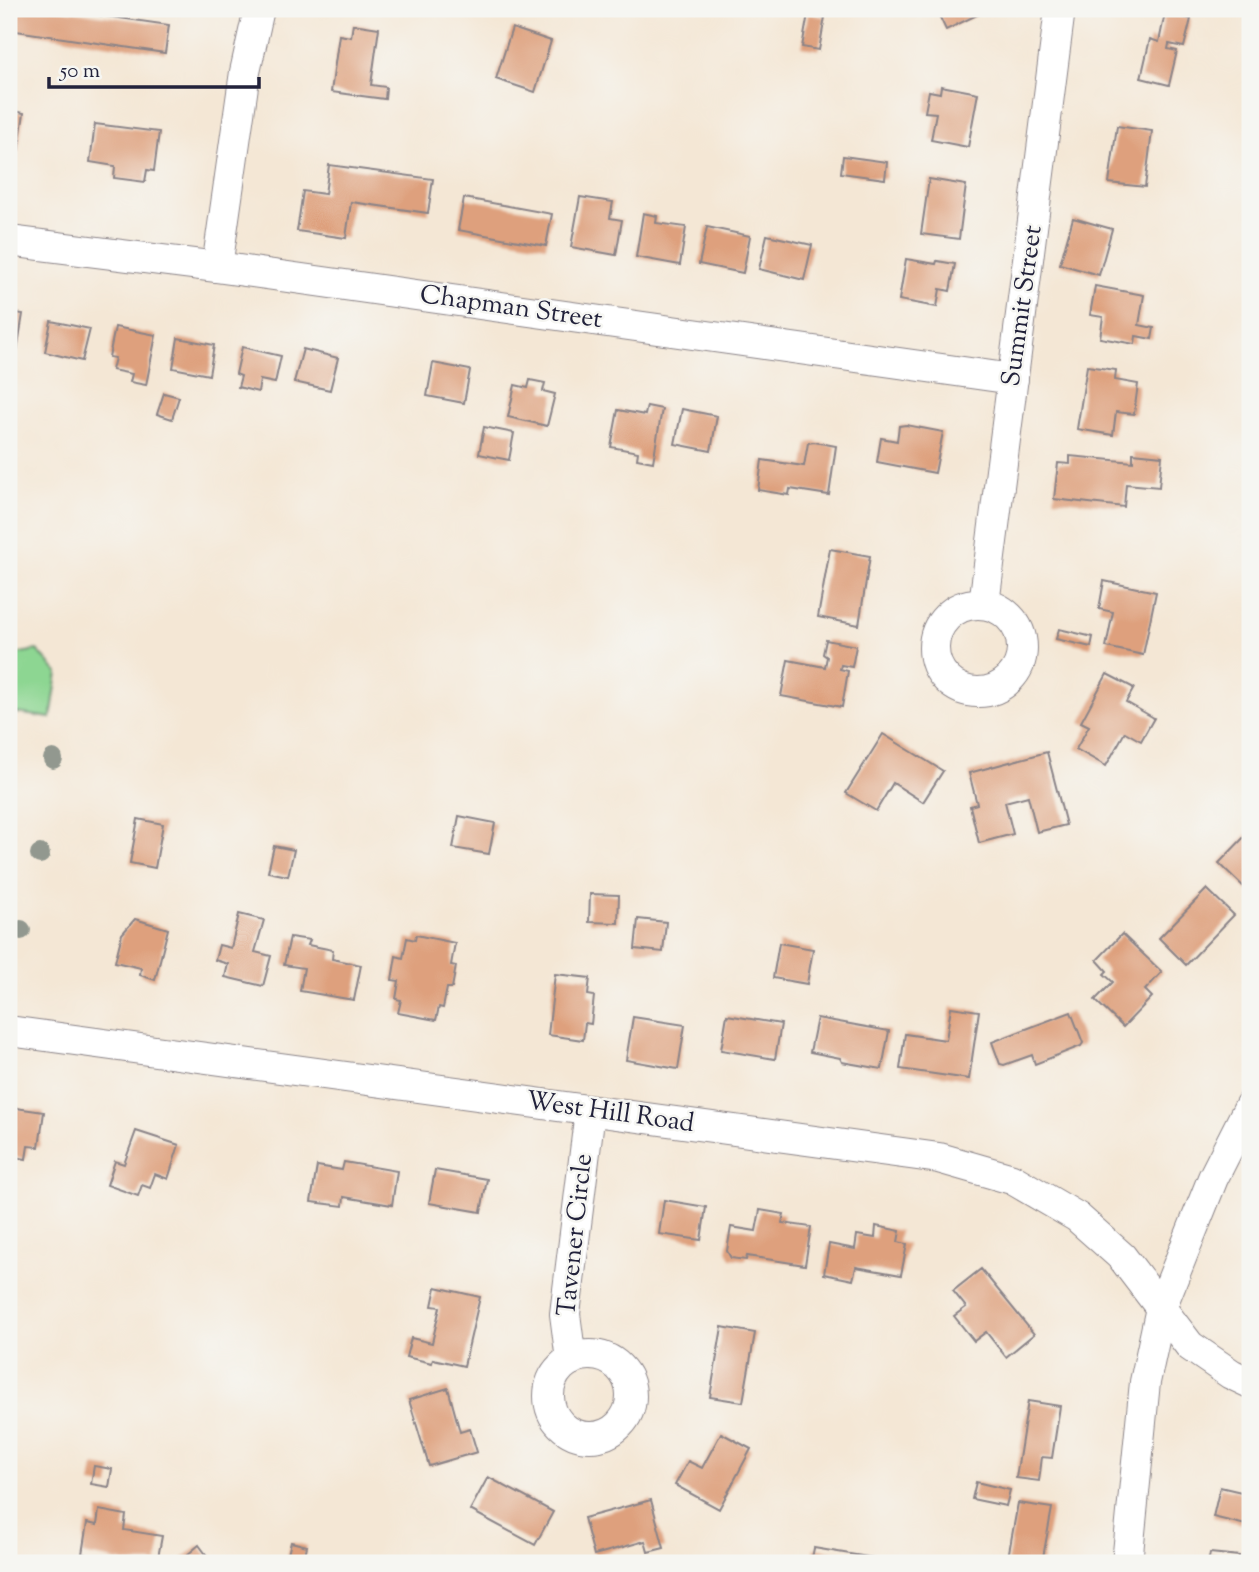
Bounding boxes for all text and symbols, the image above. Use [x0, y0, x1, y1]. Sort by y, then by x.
scale bar [49, 46, 259, 90]
text: 50 m [59, 57, 100, 87]
street label: Summit Street [993, 223, 1053, 389]
street label: Chapman Street [417, 277, 605, 339]
street label: West Hill Road [523, 1083, 697, 1143]
street label: Tavener Circle [549, 1152, 603, 1318]

